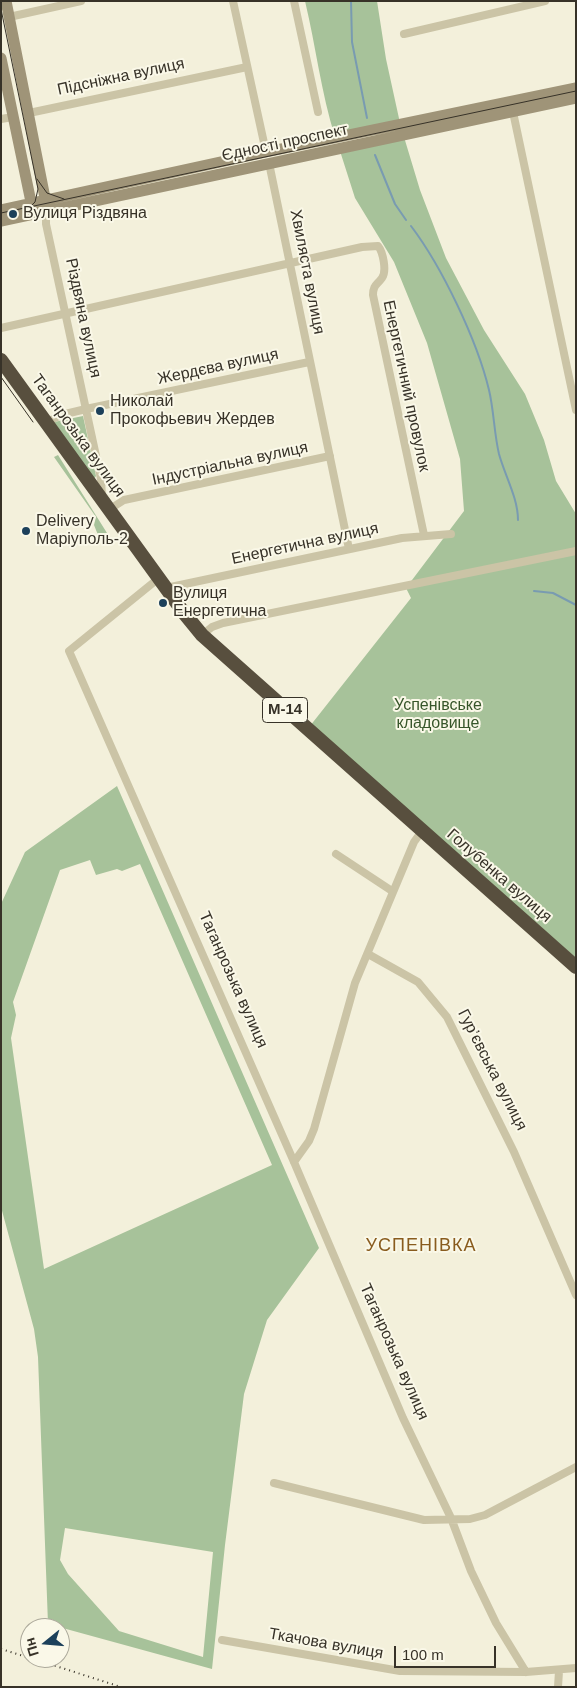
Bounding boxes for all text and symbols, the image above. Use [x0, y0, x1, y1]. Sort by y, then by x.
street label: Підсніжна вулиця [56, 54, 186, 100]
street label: Єдності проспект [220, 120, 350, 166]
place label: Вулиця Різдвяна [23, 204, 147, 224]
marker: Вулиця Різдвяна [7, 208, 19, 220]
street label: Хвиляста вулиця [286, 208, 328, 336]
street label: Різдвяна вулиця [61, 257, 105, 379]
street label: Енергетичний провулок [378, 299, 434, 473]
street label: Жердєва вулиця [156, 345, 280, 389]
street label: Таганрозька вулиця [27, 371, 129, 501]
place label: Николай Прокофьевич Жердев [110, 392, 275, 430]
marker: Николай Прокофьевич Жердев [94, 405, 106, 417]
street label: Індустріальна вулиця [150, 438, 310, 490]
place label: Delivery Марiуполь-2 [36, 512, 128, 550]
street label: Енергетична вулиця [230, 519, 380, 569]
marker: Delivery Марiуполь-2 [20, 525, 32, 537]
place label: Вулиця Енергетична [173, 584, 266, 622]
marker: Вулиця Енергетична [157, 597, 169, 609]
park label: Успенівське кладовище [394, 696, 482, 734]
road number: М-14 [262, 698, 308, 722]
street label: Голубенка вулиця [443, 825, 555, 927]
street label: Таганрозька вулиця [194, 909, 272, 1051]
street label: Гур’євська вулиця [453, 1006, 531, 1134]
district label: УСПЕНІВКА [364, 1235, 478, 1257]
street label: Таганрозька вулиця [355, 1281, 433, 1423]
north arrow [20, 1618, 70, 1668]
street label: Ткачова вулиця [267, 1624, 385, 1664]
text: Пн [21, 1636, 42, 1658]
scale bar [397, 1636, 500, 1668]
text: 100 m [402, 1646, 444, 1663]

